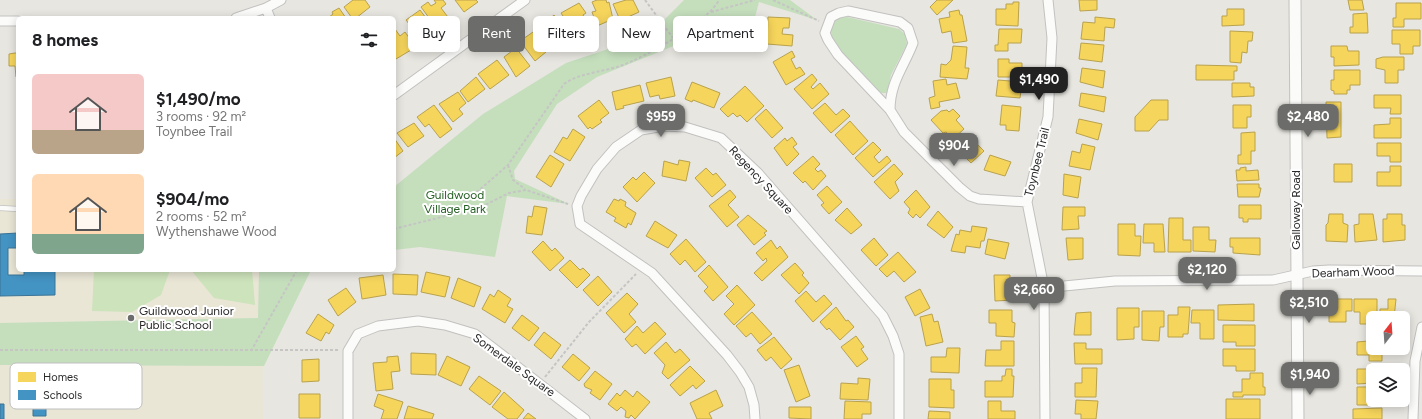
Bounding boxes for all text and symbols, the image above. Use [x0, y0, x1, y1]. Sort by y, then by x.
chip: Buy [408, 16, 460, 52]
chip: Rent [468, 16, 525, 52]
chip: Filters [533, 16, 599, 52]
chip: New [607, 16, 665, 52]
chip: Apartment [673, 16, 768, 52]
icon: filters [358, 29, 380, 51]
text: 8 homes [32, 30, 98, 50]
pin: $1,490 [1006, 67, 1072, 101]
text: $1,490 [1019, 72, 1059, 87]
text: $1,490/mo [156, 89, 241, 109]
icon: home [64, 90, 112, 138]
pin: $959 [637, 104, 685, 138]
pin: $2,480 [1275, 104, 1341, 138]
text: 3 rooms · 92 m² [156, 109, 246, 124]
text: $959 [646, 109, 676, 124]
text: $2,480 [1287, 109, 1329, 124]
text: Toynbee Trail [156, 124, 232, 139]
street label: Toynbee Trail [1022, 126, 1052, 198]
pin: $904 [930, 133, 978, 167]
text: $904 [938, 138, 970, 153]
street label: Regency Square [726, 143, 796, 217]
street label: Galloway Road [1289, 170, 1303, 250]
park label: Guildwood Village Park [424, 188, 486, 216]
text: $904/mo [156, 189, 229, 209]
icon: home [64, 190, 112, 238]
text: 2 rooms · 52 m² [156, 209, 247, 224]
text: Wythenshawe Wood [156, 224, 277, 239]
pin: $2,120 [1174, 257, 1240, 291]
text: $2,120 [1187, 262, 1227, 277]
street label: Dearham Wood [1311, 264, 1395, 280]
pin: $2,660 [1001, 277, 1067, 311]
text: $2,660 [1013, 282, 1055, 297]
pin: $2,510 [1276, 290, 1342, 324]
text: $2,510 [1289, 295, 1329, 310]
place label: Guildwood Junior Public School [139, 304, 234, 332]
north arrow [1366, 311, 1410, 355]
map controls [1366, 311, 1410, 407]
marker: Guildwood Junior Public School [126, 313, 136, 323]
street label: Somerdale Square [470, 330, 558, 400]
pin: $1,940 [1277, 362, 1343, 396]
legend [10, 363, 142, 409]
button: layers [1366, 363, 1410, 407]
text: $1,940 [1290, 367, 1330, 382]
text: Homes [43, 371, 78, 384]
text: Schools [43, 389, 82, 402]

